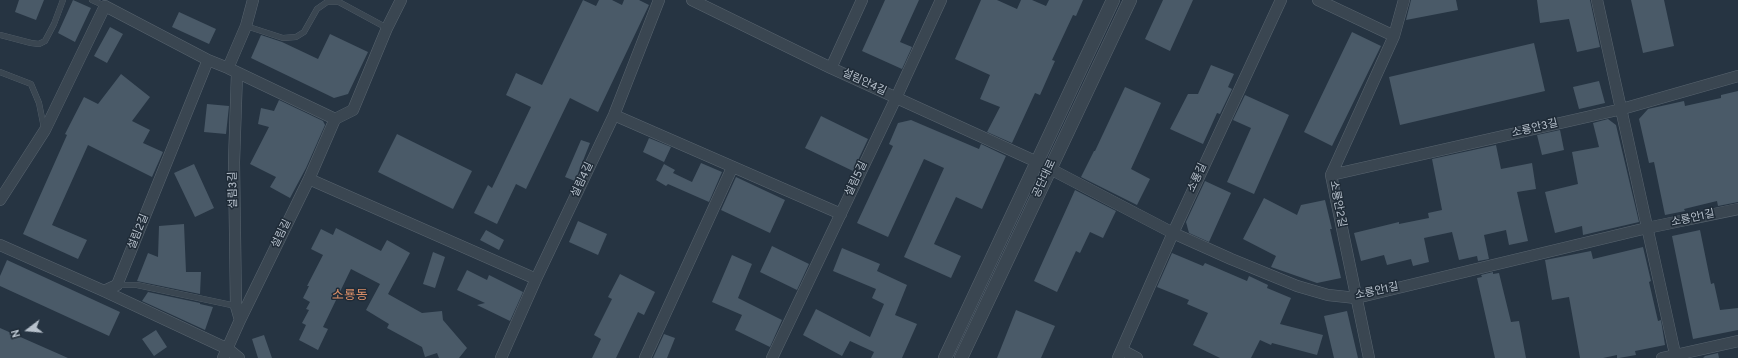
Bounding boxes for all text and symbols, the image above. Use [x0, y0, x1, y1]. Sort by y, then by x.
street label: 설림안4길 [840, 67, 888, 99]
street label: 소룡안3길 [1511, 117, 1559, 141]
street label: 공단대로 [1030, 158, 1060, 200]
street label: 설림5길 [843, 159, 871, 199]
street label: 설림4길 [569, 160, 597, 200]
street label: 소룡길 [1186, 161, 1210, 195]
street label: 설림3길 [227, 171, 241, 209]
street label: 소룡안2길 [1326, 180, 1348, 228]
street label: 소룡안1길 [1670, 208, 1716, 230]
street label: 설림2길 [126, 212, 152, 252]
street label: 설림길 [269, 217, 295, 251]
street label: 소룡안1길 [1354, 281, 1400, 303]
district label: 소룡동 [332, 288, 368, 304]
north arrow [8, 310, 48, 350]
text: N [9, 328, 24, 339]

